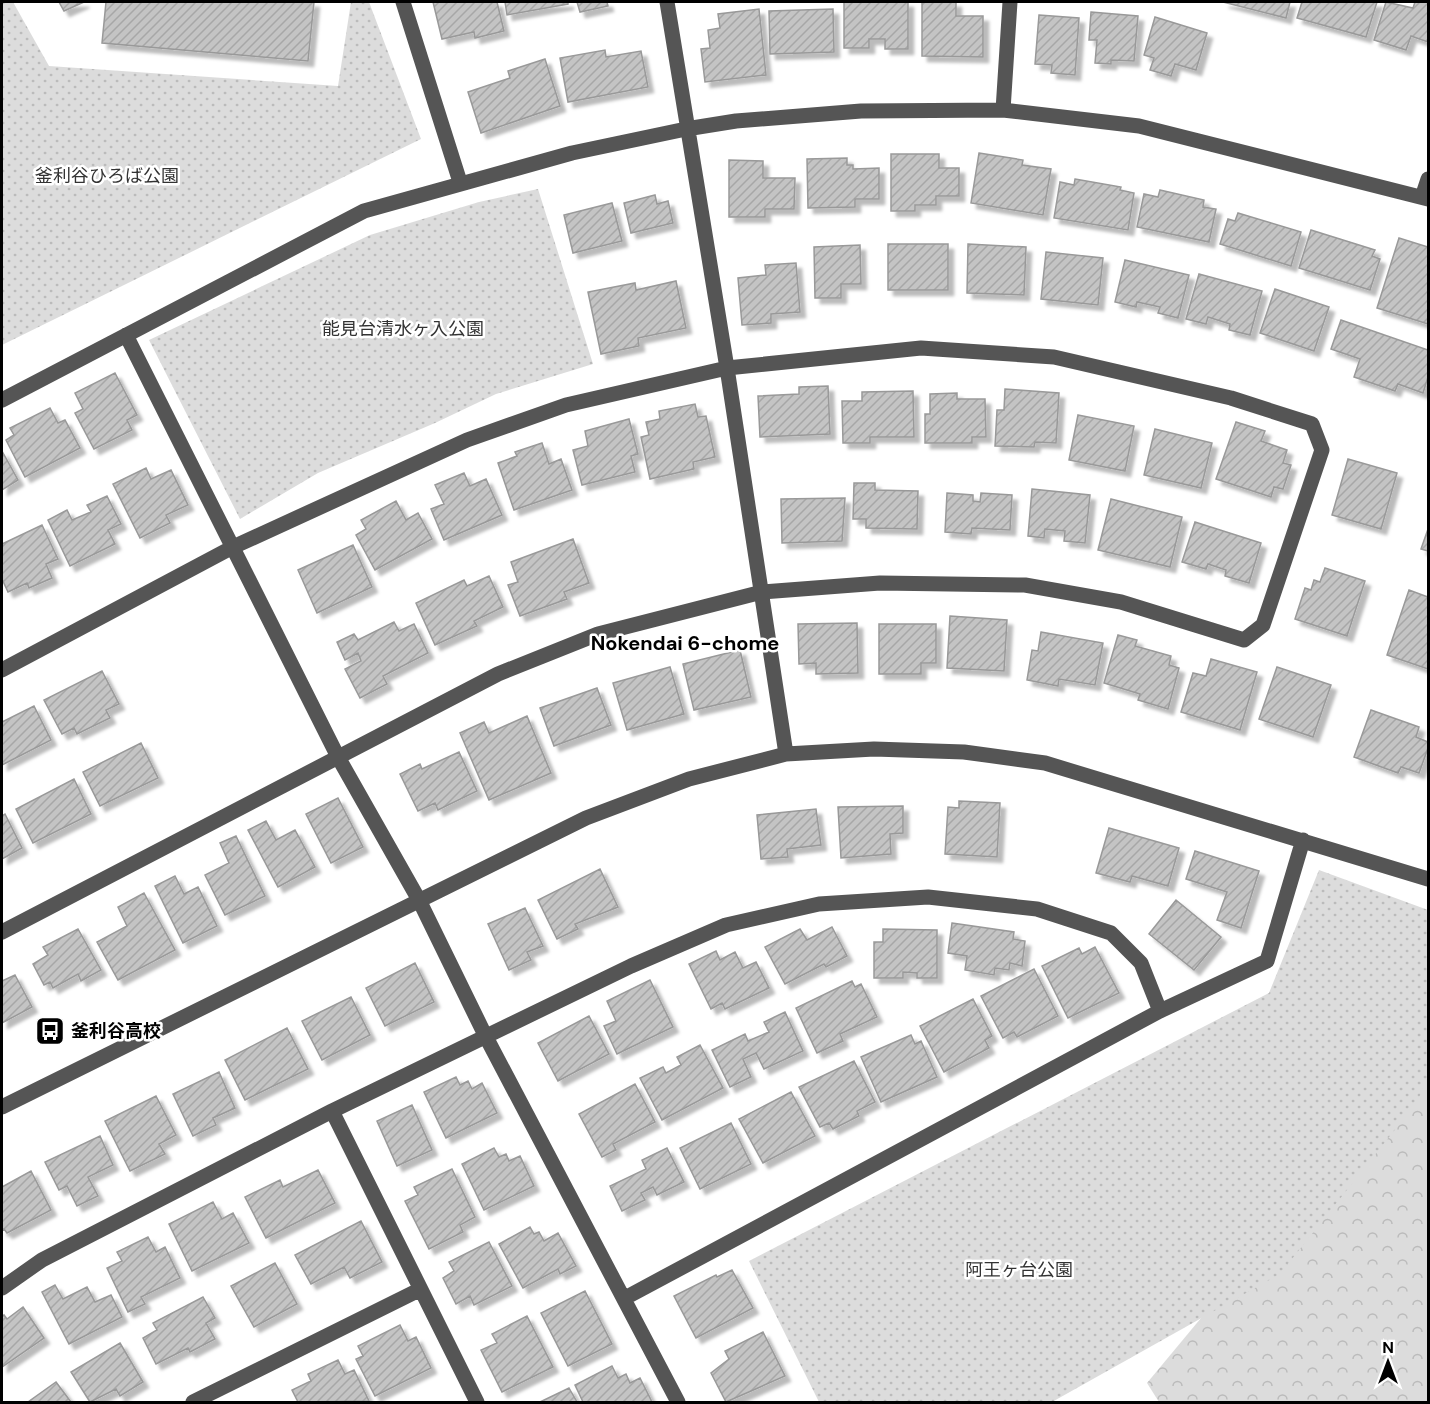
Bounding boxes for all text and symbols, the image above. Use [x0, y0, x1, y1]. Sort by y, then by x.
park label: 釜利谷ひろば公園 [35, 164, 179, 188]
park label: 能見台清水ヶ入公園 [322, 317, 484, 341]
district label: Nokendai 6-chome [591, 630, 779, 656]
bus stop icon: 釜利谷高校 [34, 1015, 66, 1047]
place label: 釜利谷高校 [71, 1019, 161, 1043]
park label: 阿王ヶ台公園 [965, 1258, 1073, 1282]
north arrow [1358, 1332, 1418, 1392]
text: N [1382, 1337, 1394, 1358]

